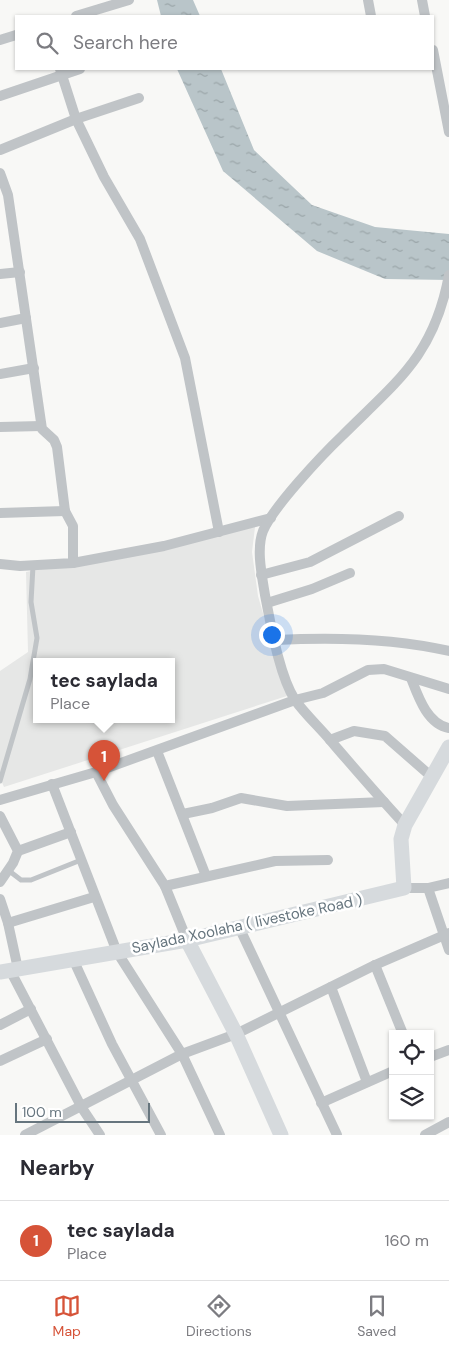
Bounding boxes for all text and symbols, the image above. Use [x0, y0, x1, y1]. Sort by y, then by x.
search box [15, 15, 434, 70]
icon: search [33, 29, 61, 57]
text: Search here [73, 30, 178, 55]
your location [259, 622, 285, 648]
popup [33, 658, 175, 723]
text: tec saylada [50, 668, 158, 693]
text: Place [50, 693, 90, 714]
pin: 1 [88, 740, 120, 781]
street label: Saylada Xoolaha ( livestoke Road ) [130, 890, 364, 958]
map controls [389, 1030, 434, 1120]
button: locate [389, 1030, 434, 1075]
button: layers [389, 1075, 434, 1120]
scale bar [15, 1100, 150, 1123]
text: 100 m [22, 1103, 62, 1121]
text: Nearby [20, 1154, 94, 1182]
text: tec saylada [67, 1218, 175, 1243]
text: 1 [33, 1230, 39, 1251]
text: 160 m [385, 1230, 429, 1251]
text: Place [67, 1243, 107, 1264]
tab: Map [53, 1292, 81, 1340]
tab: Directions [186, 1292, 252, 1340]
tab: Saved [357, 1292, 396, 1340]

